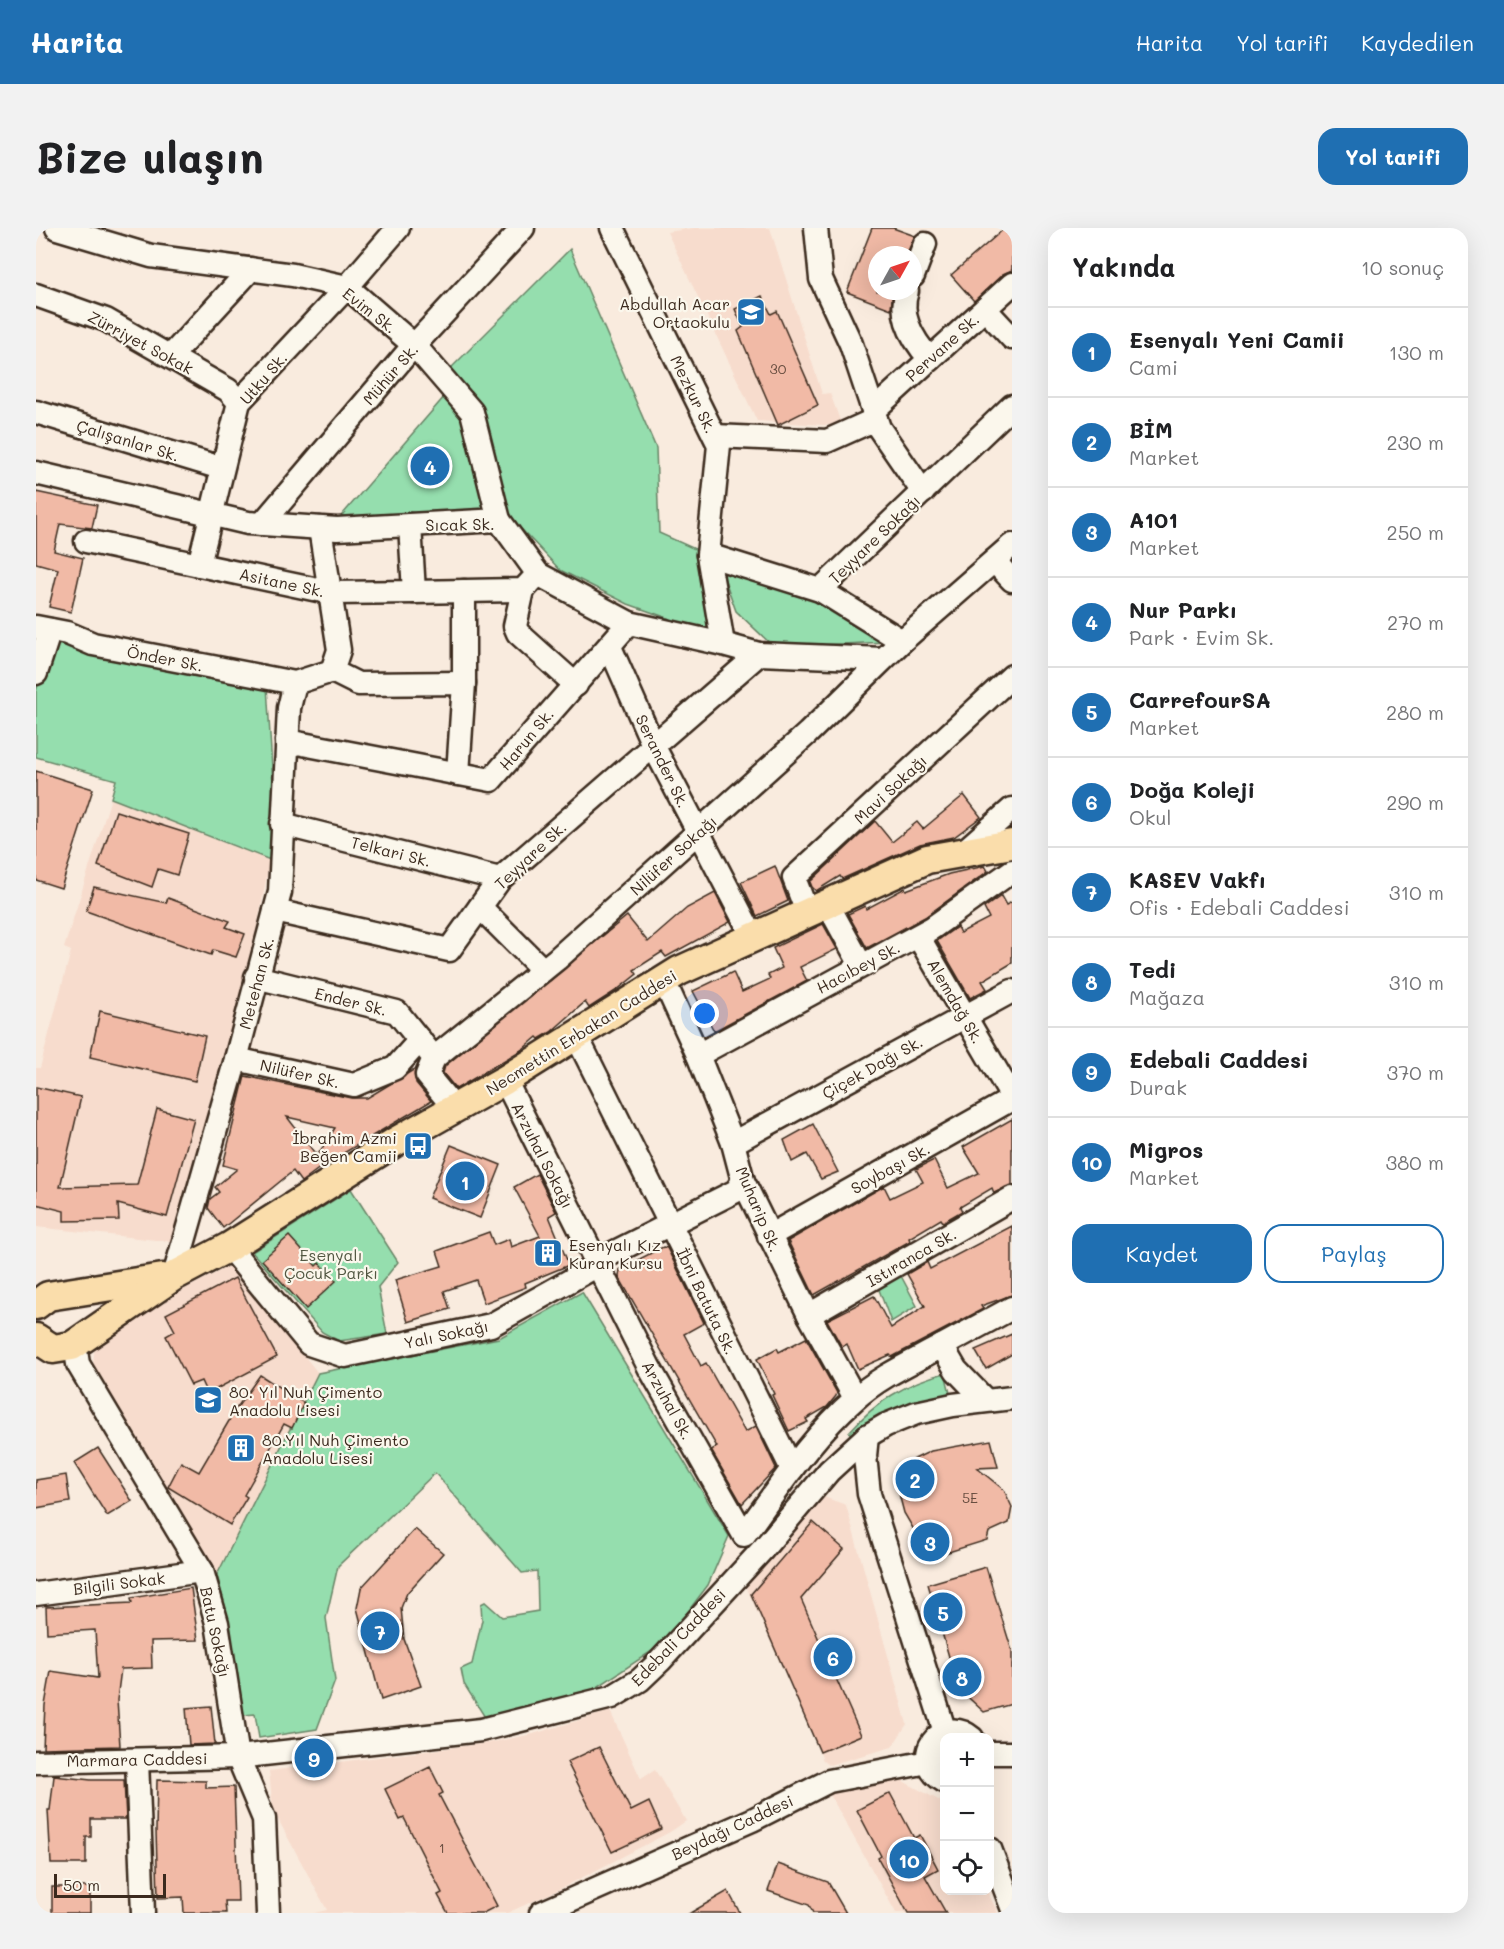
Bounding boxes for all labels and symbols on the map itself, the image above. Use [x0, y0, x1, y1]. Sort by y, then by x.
north arrow [868, 246, 922, 300]
street label: Evim Sk. [339, 282, 401, 338]
place label: Abdullah Acar Ortaokulu [619, 293, 730, 332]
school or university icon: Abdullah Acar Ortaokulu [735, 296, 767, 328]
street label: Zürriyet Sokak [85, 305, 197, 379]
street label: Pervane Sk. [901, 308, 983, 386]
street label: Mühür Sk. [358, 339, 422, 409]
street label: Utku Sk. [235, 348, 291, 408]
street label: Mezkur Sk. [666, 352, 722, 436]
house number: 30 [770, 359, 787, 378]
street label: Çalışanlar Sk. [74, 414, 182, 466]
pin: 4 [410, 444, 450, 488]
street label: Teyyare Sokağı [824, 490, 924, 588]
street label: Sıcak Sk. [425, 513, 495, 535]
street label: Asitane Sk. [237, 563, 327, 601]
street label: Önder Sk. [125, 640, 205, 676]
street label: Harun Sk. [494, 704, 558, 774]
street label: Serander Sk. [631, 711, 695, 811]
street label: Mavi Sokağı [849, 750, 931, 828]
street label: Nilüfer Sokağı [625, 810, 721, 900]
street label: Teyyare Sk. [490, 816, 570, 894]
street label: Telkari Sk. [349, 831, 433, 871]
street label: Metehan Sk. [234, 934, 278, 1032]
street label: Hacıbey Sk. [813, 936, 903, 998]
street label: Alemdağ Sk. [923, 955, 989, 1047]
street label: Necmettin Erbakan Caddesi [482, 965, 680, 1099]
street label: Ender Sk. [313, 982, 389, 1020]
your location [690, 999, 719, 1028]
street label: Çiçek Dağı Sk. [818, 1031, 926, 1103]
street label: Nilüfer Sk. [258, 1054, 342, 1092]
street label: Arzuhal Sokağı [507, 1098, 579, 1212]
place label: İbrahim Azmi Beğen Camii [292, 1127, 397, 1166]
bus stop icon: İbrahim Azmi Beğen Camii [402, 1130, 434, 1162]
street label: Soybaşı Sk. [847, 1138, 933, 1198]
pin: 1 [446, 1158, 484, 1204]
street label: Muharip Sk. [732, 1163, 786, 1255]
street label: Istıranca Sk. [862, 1223, 960, 1291]
place label: Esenyalı Kız Kuran Kursu [569, 1234, 662, 1273]
building icon: Esenyalı Kız Kuran Kursu [532, 1237, 564, 1269]
park label: Esenyalı Çocuk Parkı [284, 1244, 378, 1283]
street label: İbni Batuta Sk. [672, 1244, 742, 1358]
street label: Yalı Sokağı [402, 1315, 490, 1353]
street label: Arzuhal Sk. [638, 1357, 698, 1443]
place label: 80. Yıl Nuh Çimento Anadolu Lisesi [229, 1381, 382, 1420]
school or university icon: 80. Yıl Nuh Çimento Anadolu Lisesi [192, 1384, 224, 1416]
place label: 80.Yıl Nuh Çimento Anadolu Lisesi [262, 1429, 408, 1468]
building icon: 80.Yıl Nuh Çimento Anadolu Lisesi [225, 1432, 257, 1464]
pin: 2 [896, 1456, 934, 1502]
house number: 5E [962, 1488, 978, 1507]
pin: 3 [910, 1520, 950, 1564]
street label: Bilgili Sokak [72, 1567, 166, 1599]
street label: Edebali Caddesi [626, 1584, 730, 1690]
street label: Batu Sokağı [196, 1585, 236, 1679]
pin: 5 [924, 1590, 962, 1634]
pin: 7 [360, 1608, 400, 1654]
pin: 6 [814, 1634, 852, 1680]
pin: 8 [942, 1654, 982, 1700]
pin: 9 [294, 1736, 334, 1780]
street label: Marmara Caddesi [66, 1747, 208, 1771]
street label: Beydağı Caddesi [668, 1790, 796, 1864]
pin: 10 [890, 1836, 928, 1882]
house number: 1 [439, 1838, 445, 1857]
scale bar [54, 1871, 166, 1898]

